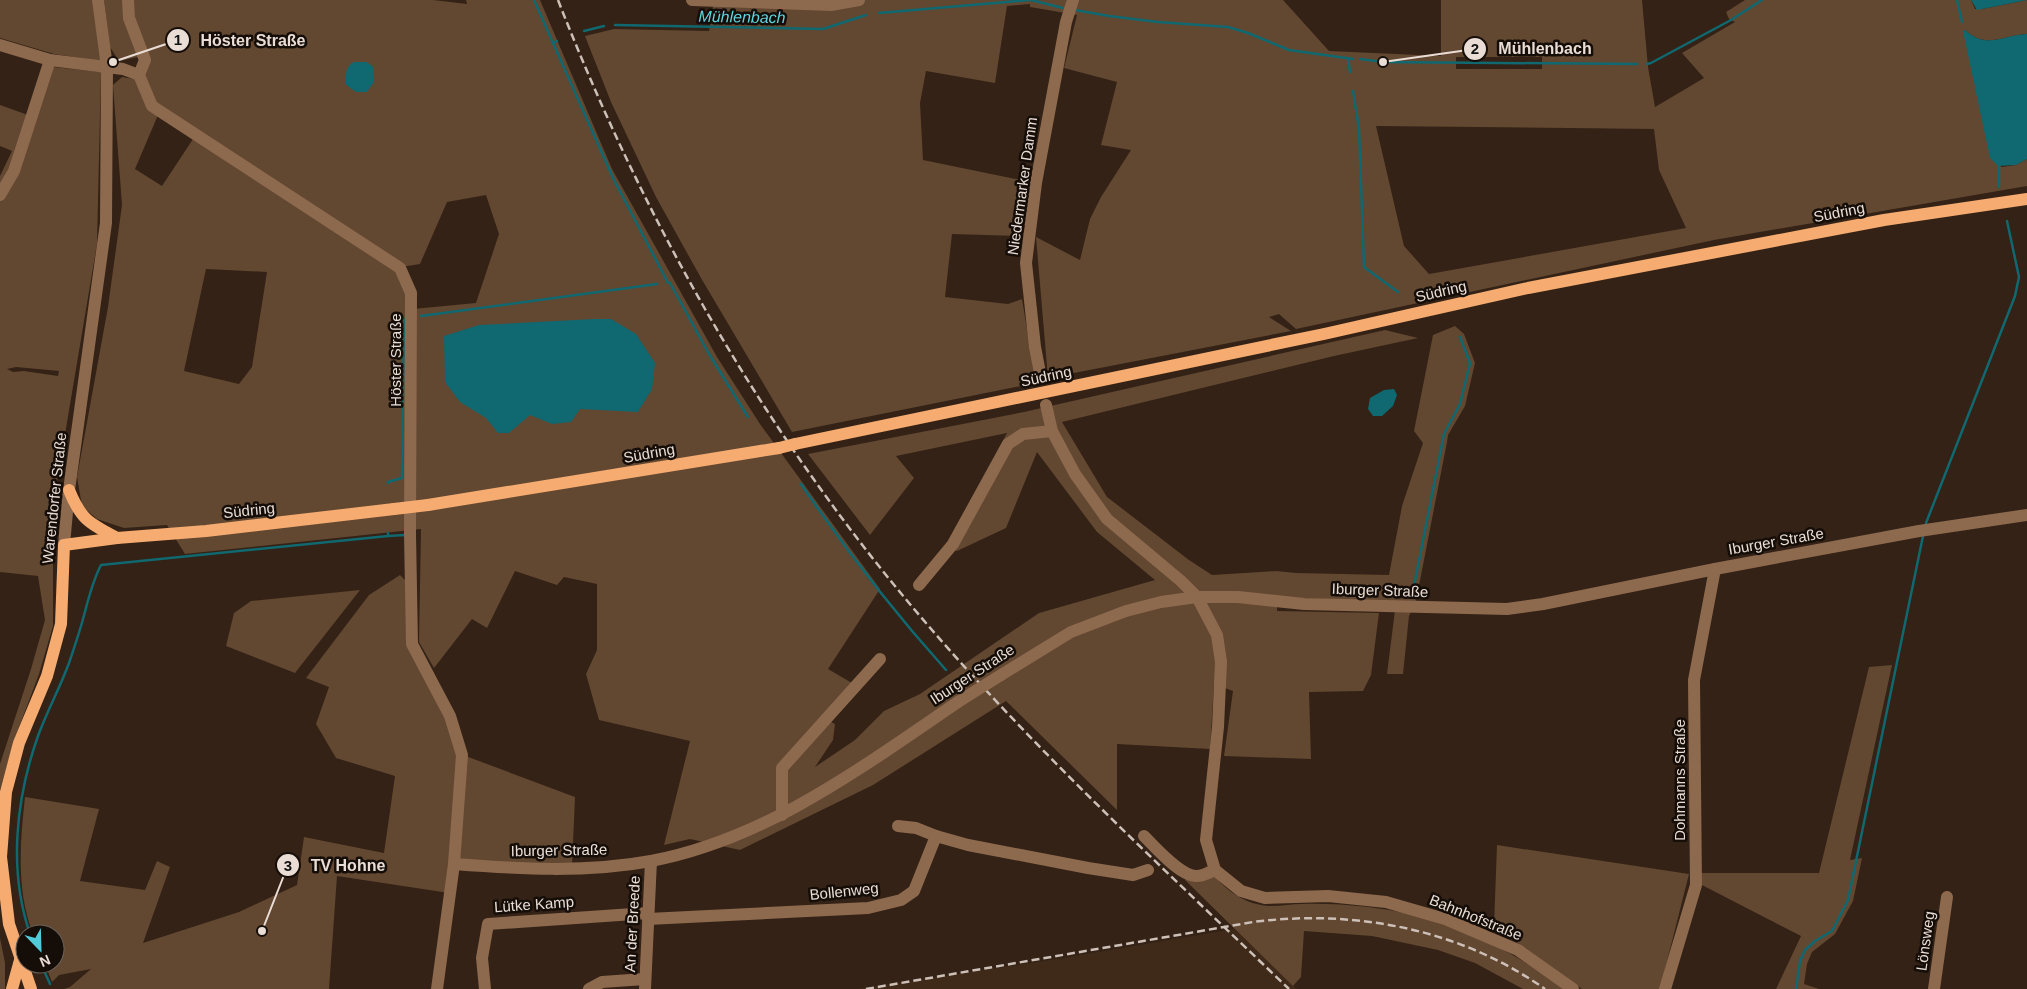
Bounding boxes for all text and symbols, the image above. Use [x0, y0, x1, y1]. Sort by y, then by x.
water label: Mühlenbach [698, 8, 786, 26]
callout: Höster Straße [166, 25, 316, 56]
text: 1 [174, 31, 182, 48]
text: Höster Straße [201, 32, 306, 49]
callout: Mühlenbach [1463, 33, 1601, 64]
text: 2 [1471, 40, 1479, 57]
text: Mühlenbach [1498, 40, 1592, 57]
street label: Niedermarker Damm [1004, 116, 1040, 256]
street label: Südring [1812, 199, 1866, 225]
street label: Südring [1414, 277, 1468, 305]
street label: Höster Straße [387, 313, 404, 407]
street label: Südring [1019, 362, 1073, 390]
street label: Warendorfer Straße [39, 431, 69, 565]
street label: Südring [622, 440, 676, 466]
street label: Südring [222, 499, 276, 521]
street label: Iburger Straße [1727, 524, 1825, 558]
street label: Iburger Straße [1331, 580, 1429, 600]
street label: Iburger Straße [927, 641, 1017, 707]
street label: Dohmanns Straße [1671, 719, 1688, 841]
street label: Iburger Straße [510, 841, 608, 859]
callout: TV Hohne [276, 850, 395, 881]
text: 3 [284, 857, 292, 874]
text: TV Hohne [311, 857, 385, 874]
street label: An der Breede [621, 875, 643, 973]
street label: Bollenweg [809, 879, 879, 903]
street label: Bahnhofstraße [1427, 891, 1525, 943]
street label: Lütke Kamp [493, 893, 575, 915]
street label: Lönsweg [1912, 910, 1938, 972]
north arrow [15, 924, 65, 974]
text: N [37, 952, 53, 970]

